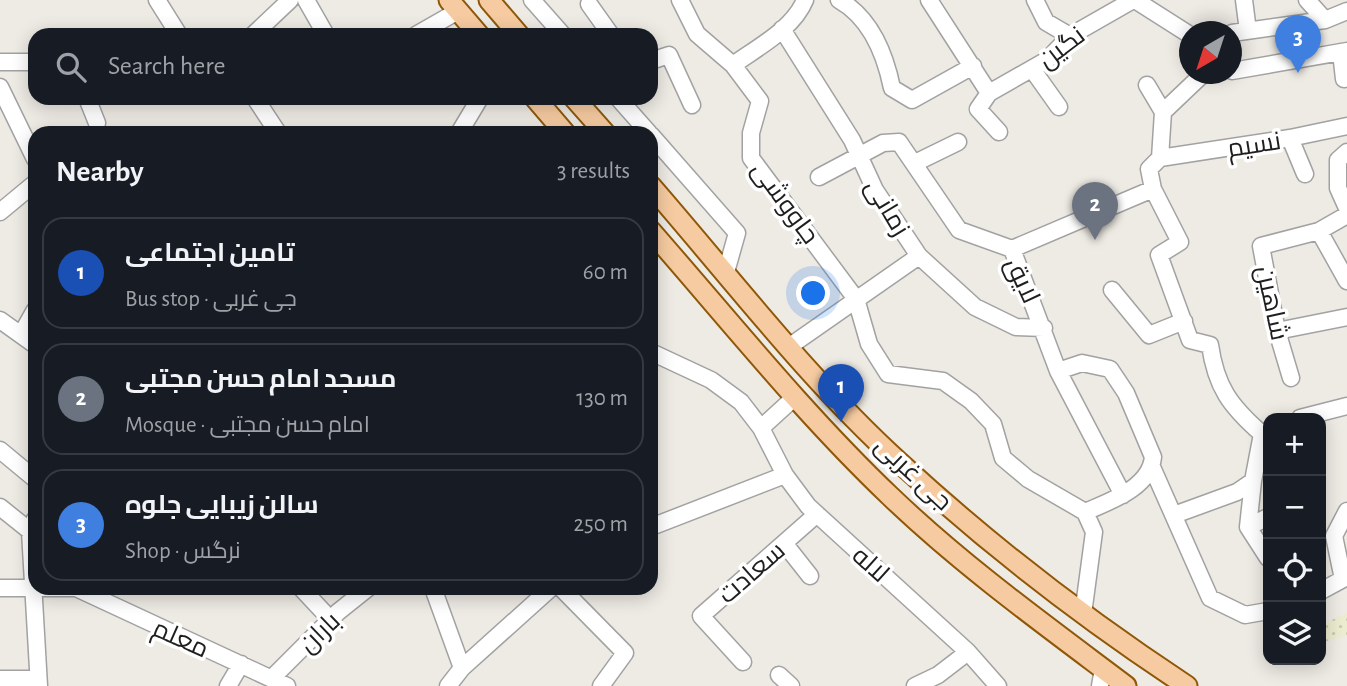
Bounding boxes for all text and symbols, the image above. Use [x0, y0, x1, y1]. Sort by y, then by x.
pin: 3 [1275, 15, 1321, 73]
north arrow [1179, 21, 1242, 84]
street label: نگین [1033, 22, 1091, 75]
search box [28, 28, 658, 105]
icon: search [52, 48, 90, 86]
text: Search here [108, 53, 226, 79]
street label: نسیم [1225, 128, 1284, 166]
text: Nearby [56, 157, 144, 187]
street label: چاووشی [744, 157, 824, 250]
text: 3 results [557, 160, 630, 183]
street label: زمانی [859, 175, 914, 241]
pin: 2 [1072, 182, 1118, 240]
text: تامین اجتماعی [125, 240, 295, 266]
street label: لایق [999, 254, 1044, 308]
text: 1 [77, 261, 85, 284]
text: 60 m [583, 261, 628, 284]
street label: شاهین [1249, 263, 1293, 343]
your location [796, 276, 830, 310]
text: Bus stop · جی غربی [125, 288, 297, 311]
pin: 1 [818, 364, 864, 422]
text: مسجد امام حسن مجتبی [125, 366, 396, 392]
text: 2 [76, 387, 86, 410]
text: 130 m [576, 387, 628, 410]
map controls [1263, 413, 1326, 665]
button: + [1263, 413, 1326, 476]
text: Mosque · امام حسن مجتبی [125, 414, 370, 437]
street label: جی غربی [868, 432, 957, 517]
button: − [1263, 476, 1326, 539]
text: سالن زیبایی جلوه [125, 492, 319, 518]
text: 3 [76, 513, 86, 536]
text: 250 m [574, 513, 628, 536]
street label: سعادت [713, 537, 790, 608]
button: locate [1263, 539, 1326, 602]
text: Shop · نرگس [125, 540, 241, 563]
street label: لاله [847, 542, 893, 587]
button: layers [1263, 602, 1326, 665]
street label: باران [294, 607, 346, 659]
street label: معلم [147, 615, 213, 666]

